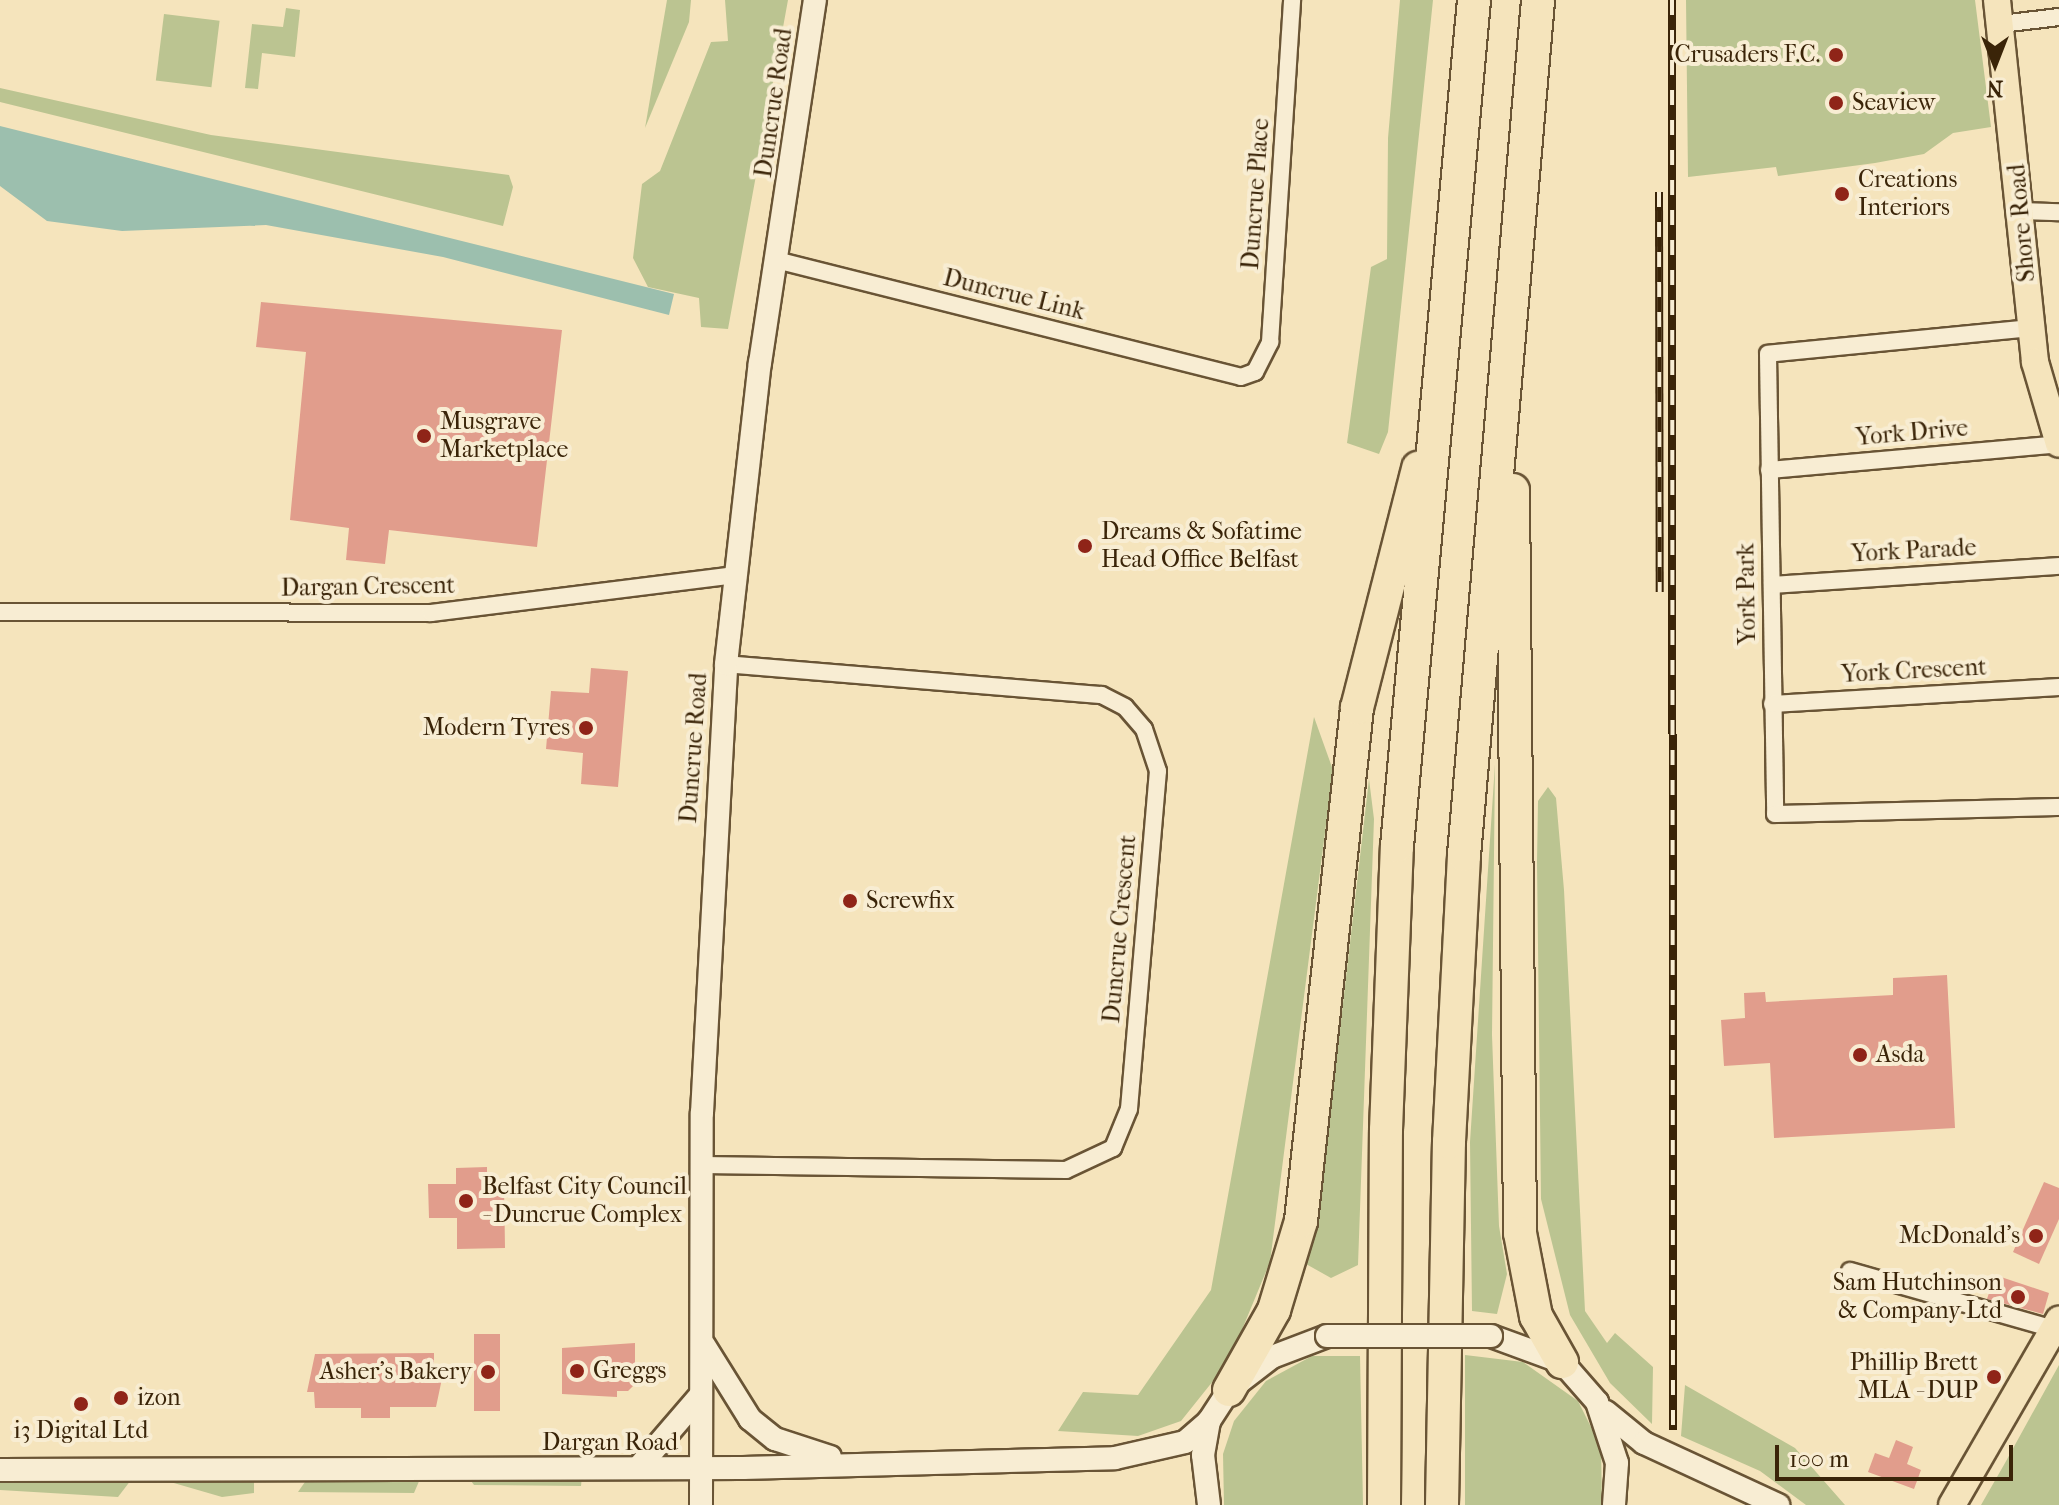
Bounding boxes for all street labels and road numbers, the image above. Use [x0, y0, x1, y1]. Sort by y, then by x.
street label: Duncrue Road [749, 26, 799, 180]
street label: Duncrue Place [1236, 117, 1276, 271]
street label: Shore Road [2003, 163, 2041, 283]
street label: Duncrue Link [940, 264, 1088, 326]
street label: York Drive [1855, 414, 1969, 452]
street label: York Parade [1851, 533, 1977, 569]
street label: York Park [1732, 543, 1762, 645]
street label: Dargan Crescent [281, 571, 455, 603]
street label: York Crescent [1841, 653, 1987, 689]
street label: Duncrue Road [674, 672, 714, 824]
street label: Duncrue Crescent [1097, 834, 1143, 1024]
street label: Dargan Road [542, 1429, 678, 1457]

